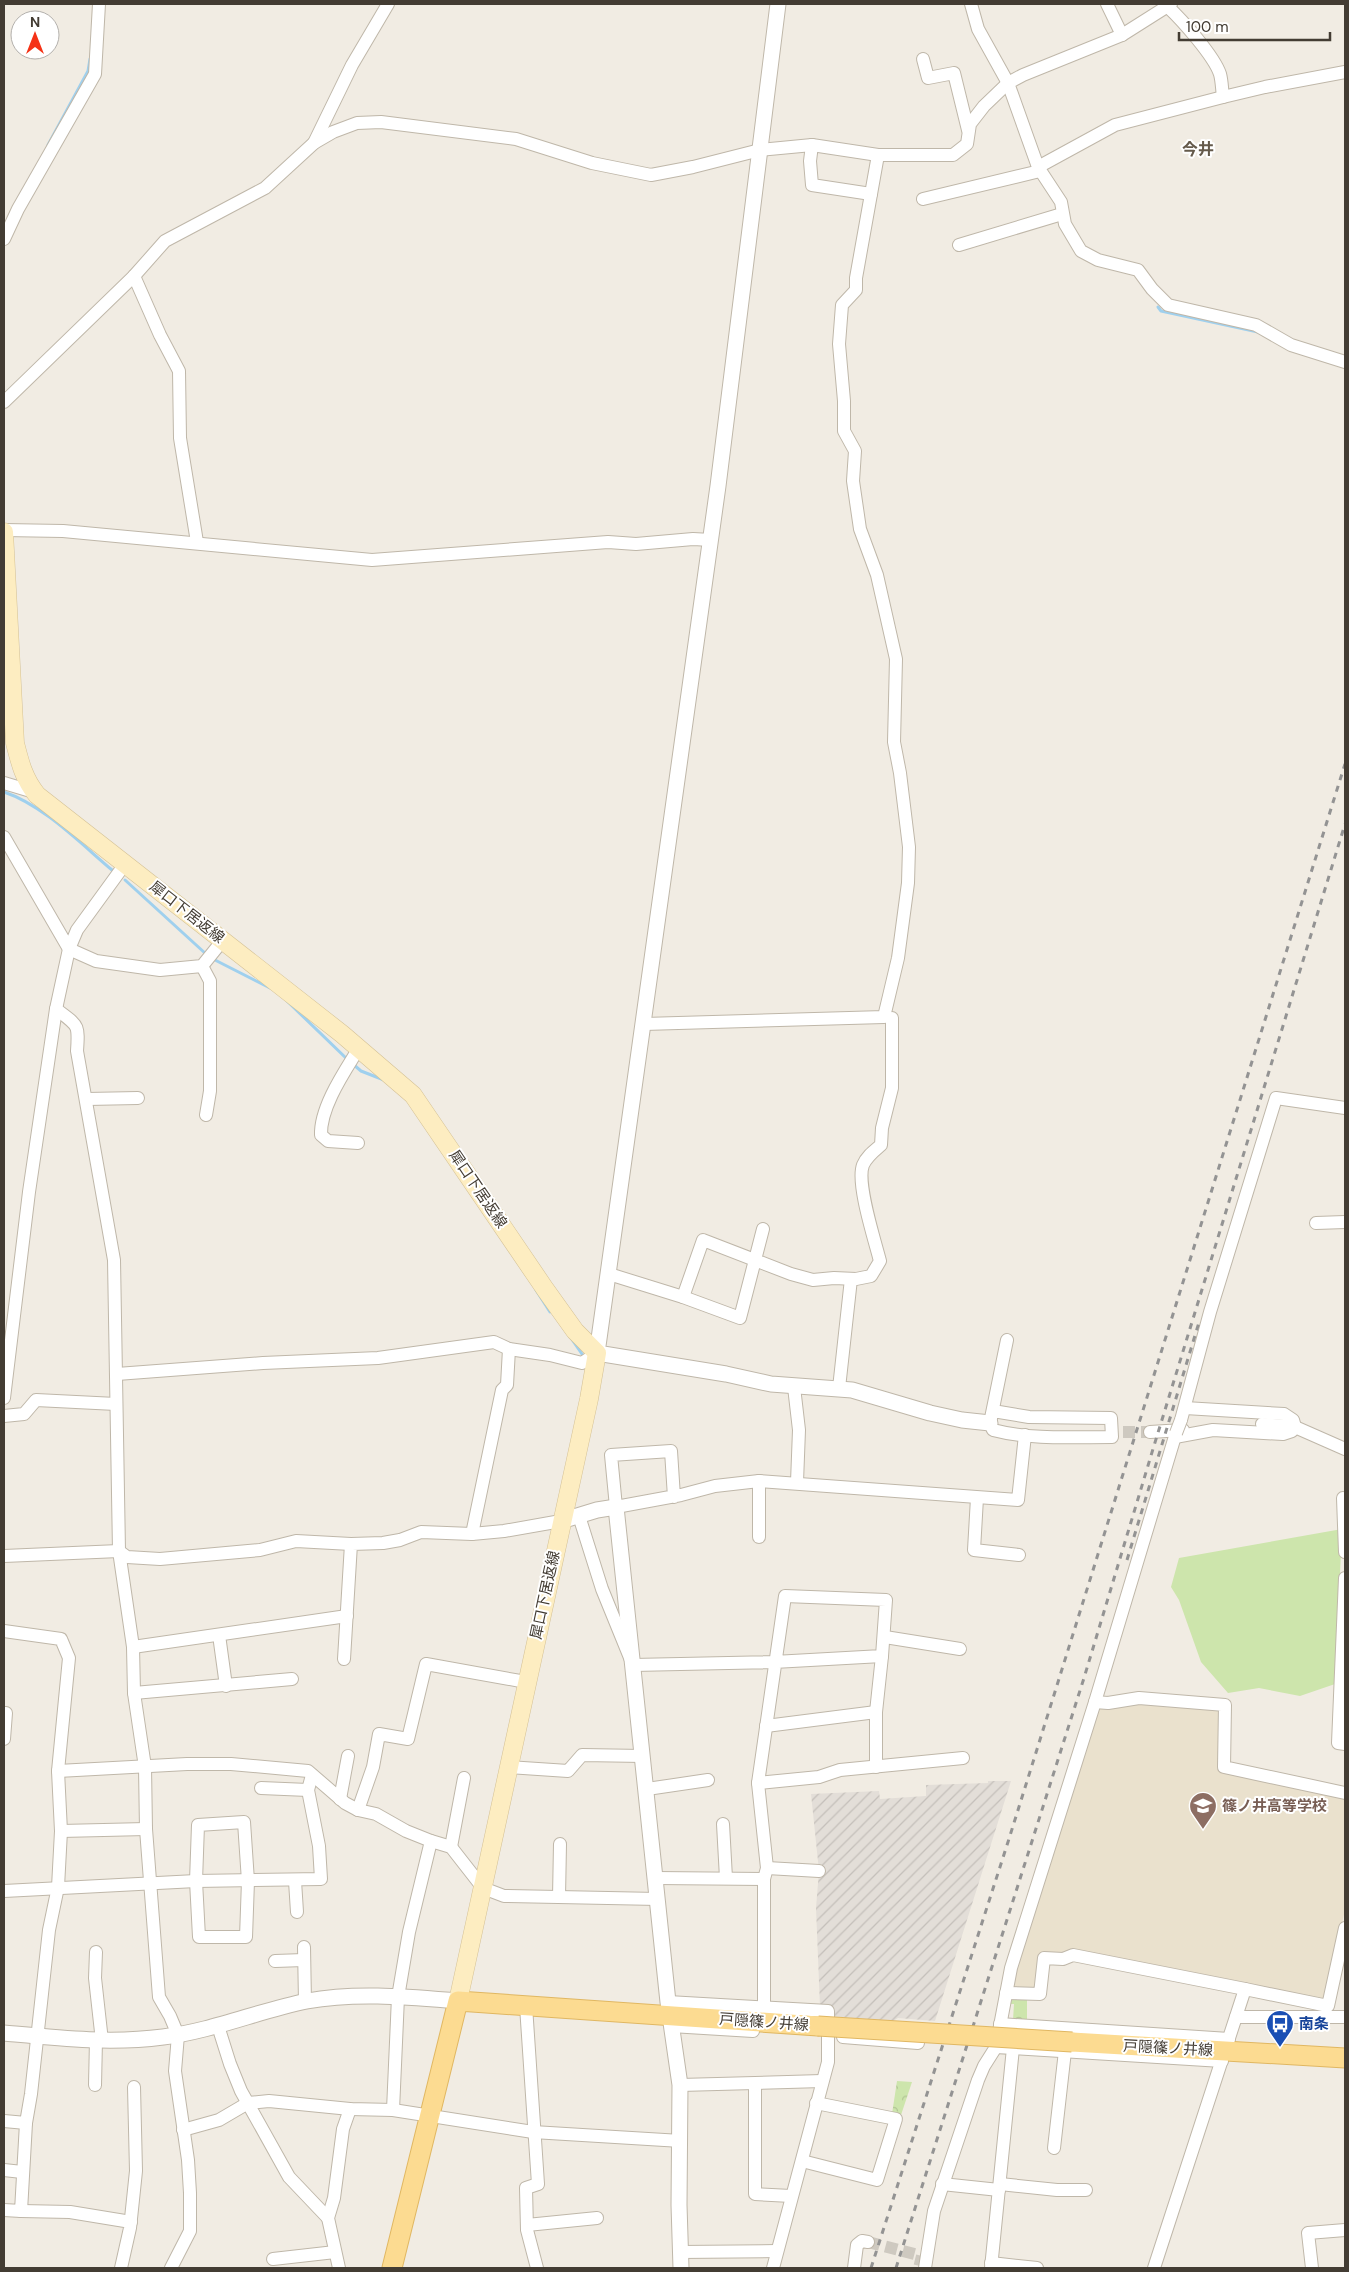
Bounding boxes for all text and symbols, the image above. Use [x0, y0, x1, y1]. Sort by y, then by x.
north arrow [10, 10, 60, 60]
scale bar [1179, 10, 1330, 42]
text: N [30, 13, 40, 31]
text: 100 m [1186, 17, 1229, 37]
district label: 今井 [1182, 139, 1214, 160]
street label: 犀口下居返線 [145, 876, 229, 948]
street label: 犀口下居返線 [445, 1146, 511, 1232]
street label: 犀口下居返線 [526, 1549, 564, 1641]
school or university icon: 篠ノ井高等学校 [1188, 1791, 1218, 1830]
place label: 篠ノ井高等学校 [1222, 1796, 1327, 1816]
street label: 戸隠篠ノ井線 [718, 2009, 810, 2035]
bus stop icon: 南条 [1265, 2009, 1295, 2048]
place label: 南条 [1299, 2014, 1329, 2034]
street label: 戸隠篠ノ井線 [1123, 2036, 1213, 2060]

